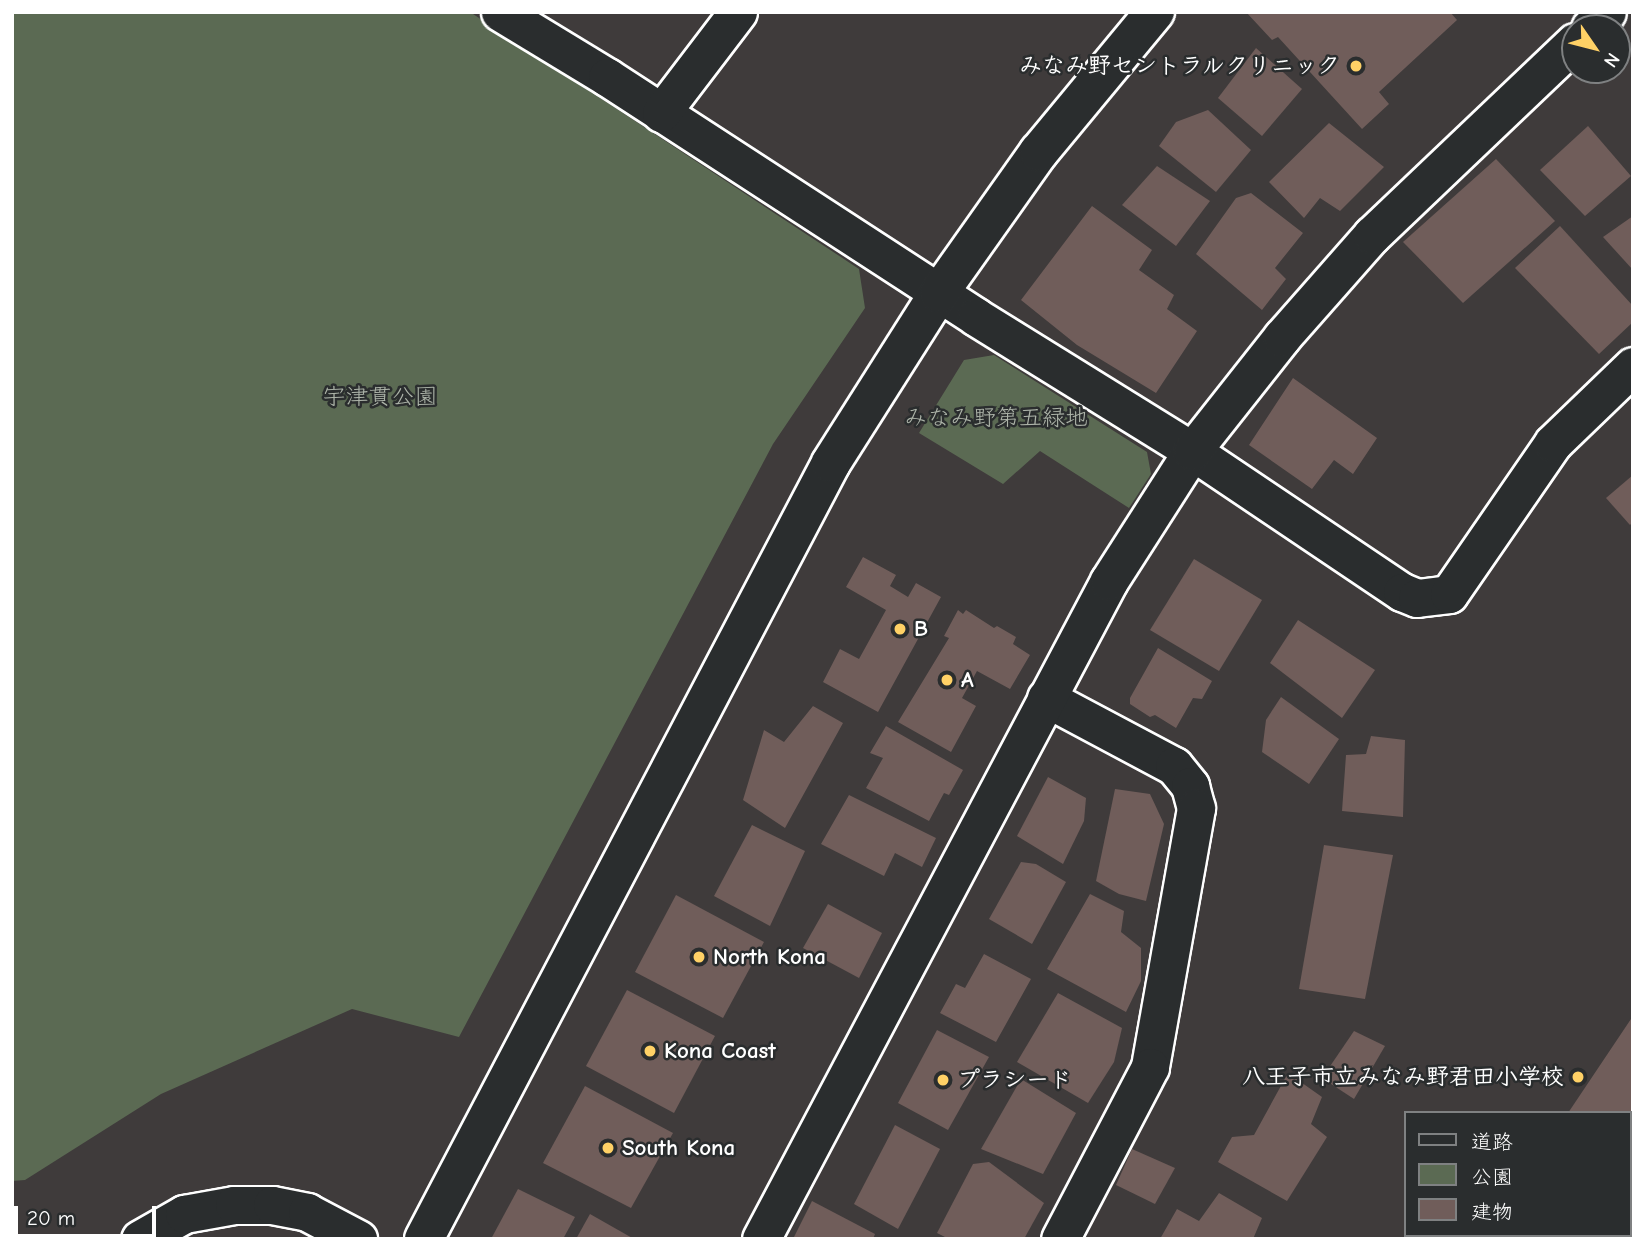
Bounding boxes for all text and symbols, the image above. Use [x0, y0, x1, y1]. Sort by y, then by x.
north arrow [1561, 14, 1631, 84]
text: N [1599, 49, 1624, 71]
place label: みなみ野セントラルクリニック [1018, 52, 1340, 80]
marker: みなみ野セントラルクリニック [1346, 56, 1366, 76]
park label: 宇津貫公園 [323, 383, 437, 411]
park label: みなみ野第五緑地 [904, 404, 1088, 432]
place label: B [914, 615, 928, 643]
marker: B [892, 621, 908, 637]
place label: A [961, 666, 974, 694]
marker: A [939, 672, 955, 688]
place label: North Kona [713, 943, 826, 971]
marker: North Kona [691, 949, 707, 965]
place label: Kona Coast [664, 1037, 776, 1065]
marker: Kona Coast [642, 1043, 658, 1059]
place label: 八王子市立みなみ野君田小学校 [1242, 1063, 1564, 1091]
place label: プラシード [957, 1066, 1072, 1094]
marker: 八王子市立みなみ野君田小学校 [1570, 1069, 1586, 1085]
marker: プラシード [935, 1072, 951, 1088]
legend [1404, 1111, 1631, 1237]
text: 道路 [1471, 1130, 1513, 1154]
place label: South Kona [622, 1134, 735, 1162]
marker: South Kona [600, 1140, 616, 1156]
text: 公園 [1471, 1165, 1513, 1189]
scale bar [18, 1192, 159, 1236]
text: 建物 [1471, 1200, 1513, 1224]
text: 20 m [27, 1206, 75, 1230]

